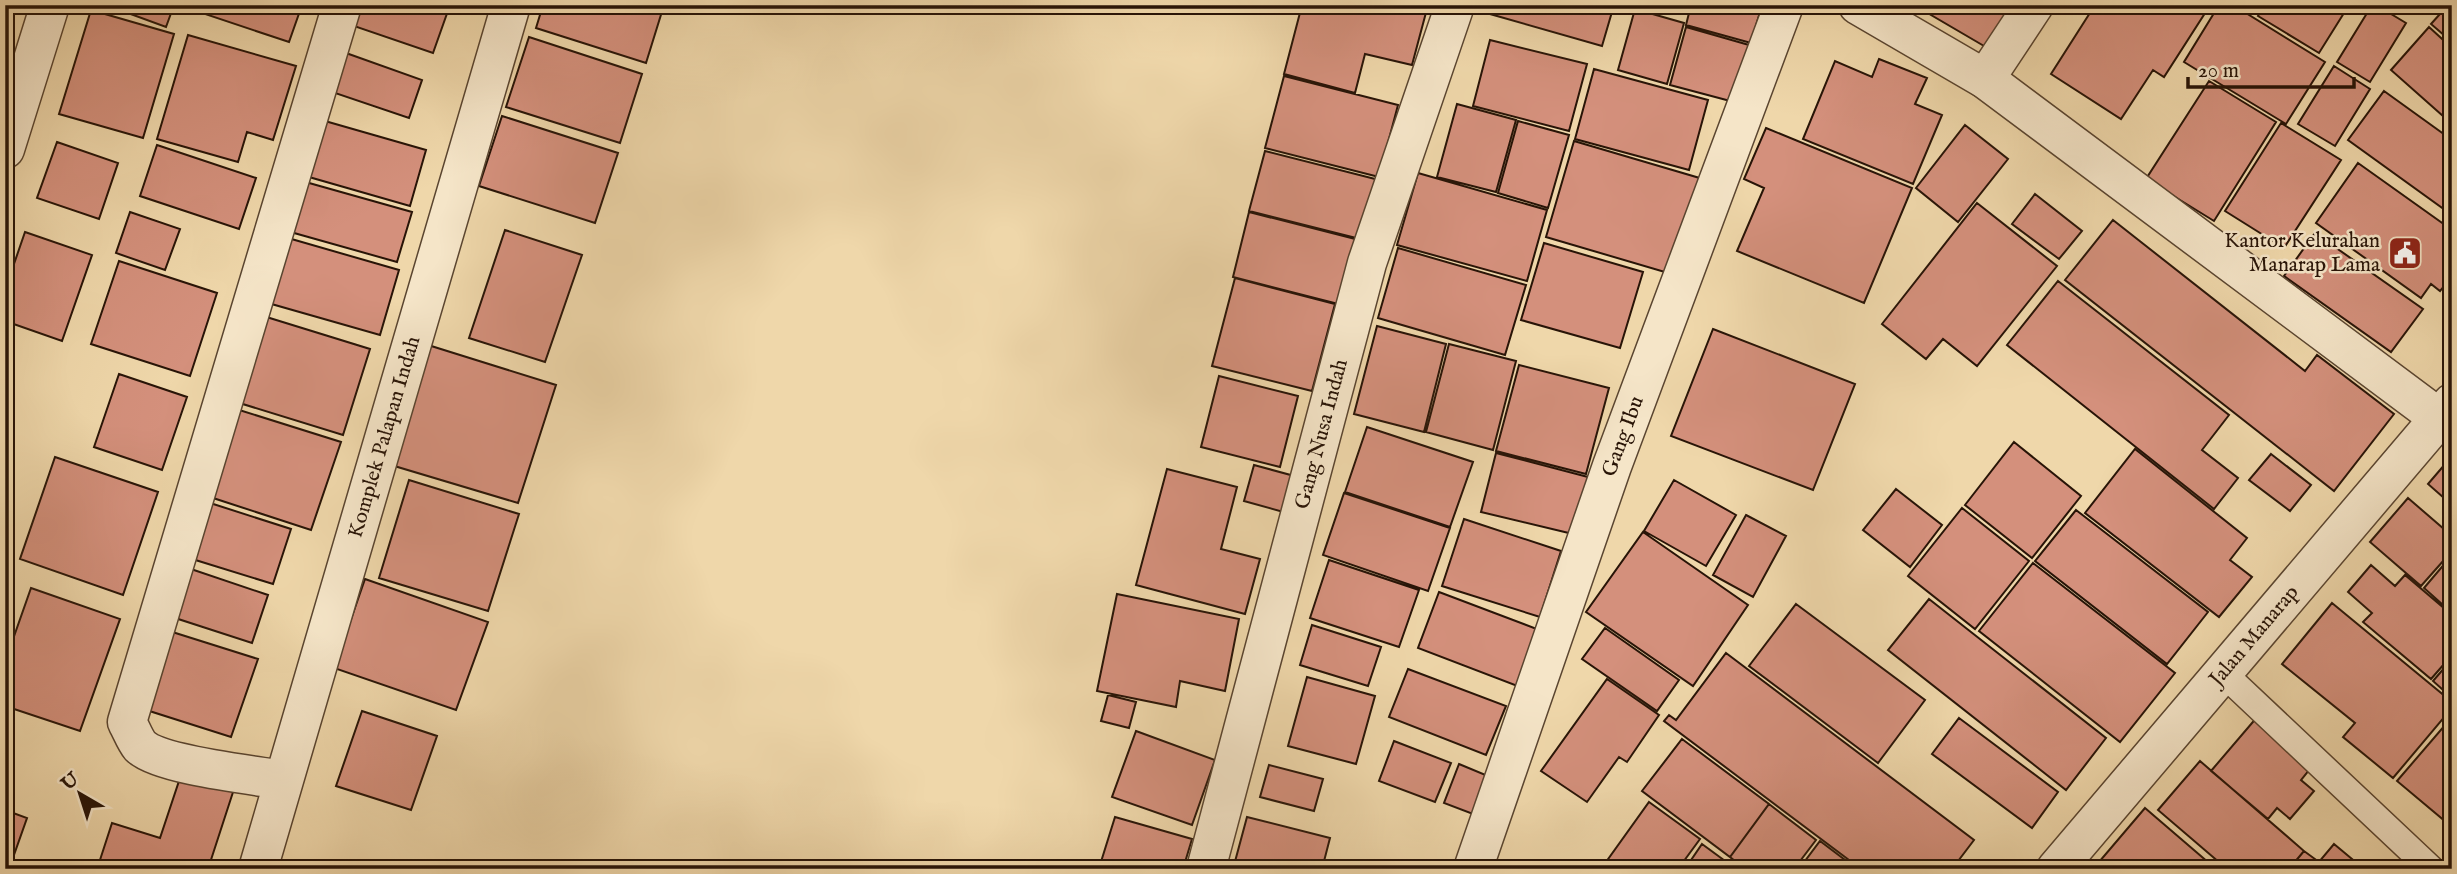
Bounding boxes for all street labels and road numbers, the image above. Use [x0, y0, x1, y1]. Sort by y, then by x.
street label: Komplek Palapan Indah [342, 333, 427, 541]
street label: Gang Nusa Indah [1289, 356, 1354, 512]
street label: Gang Ibu [1596, 392, 1650, 480]
street label: Jalan Manarap [2202, 579, 2305, 694]

